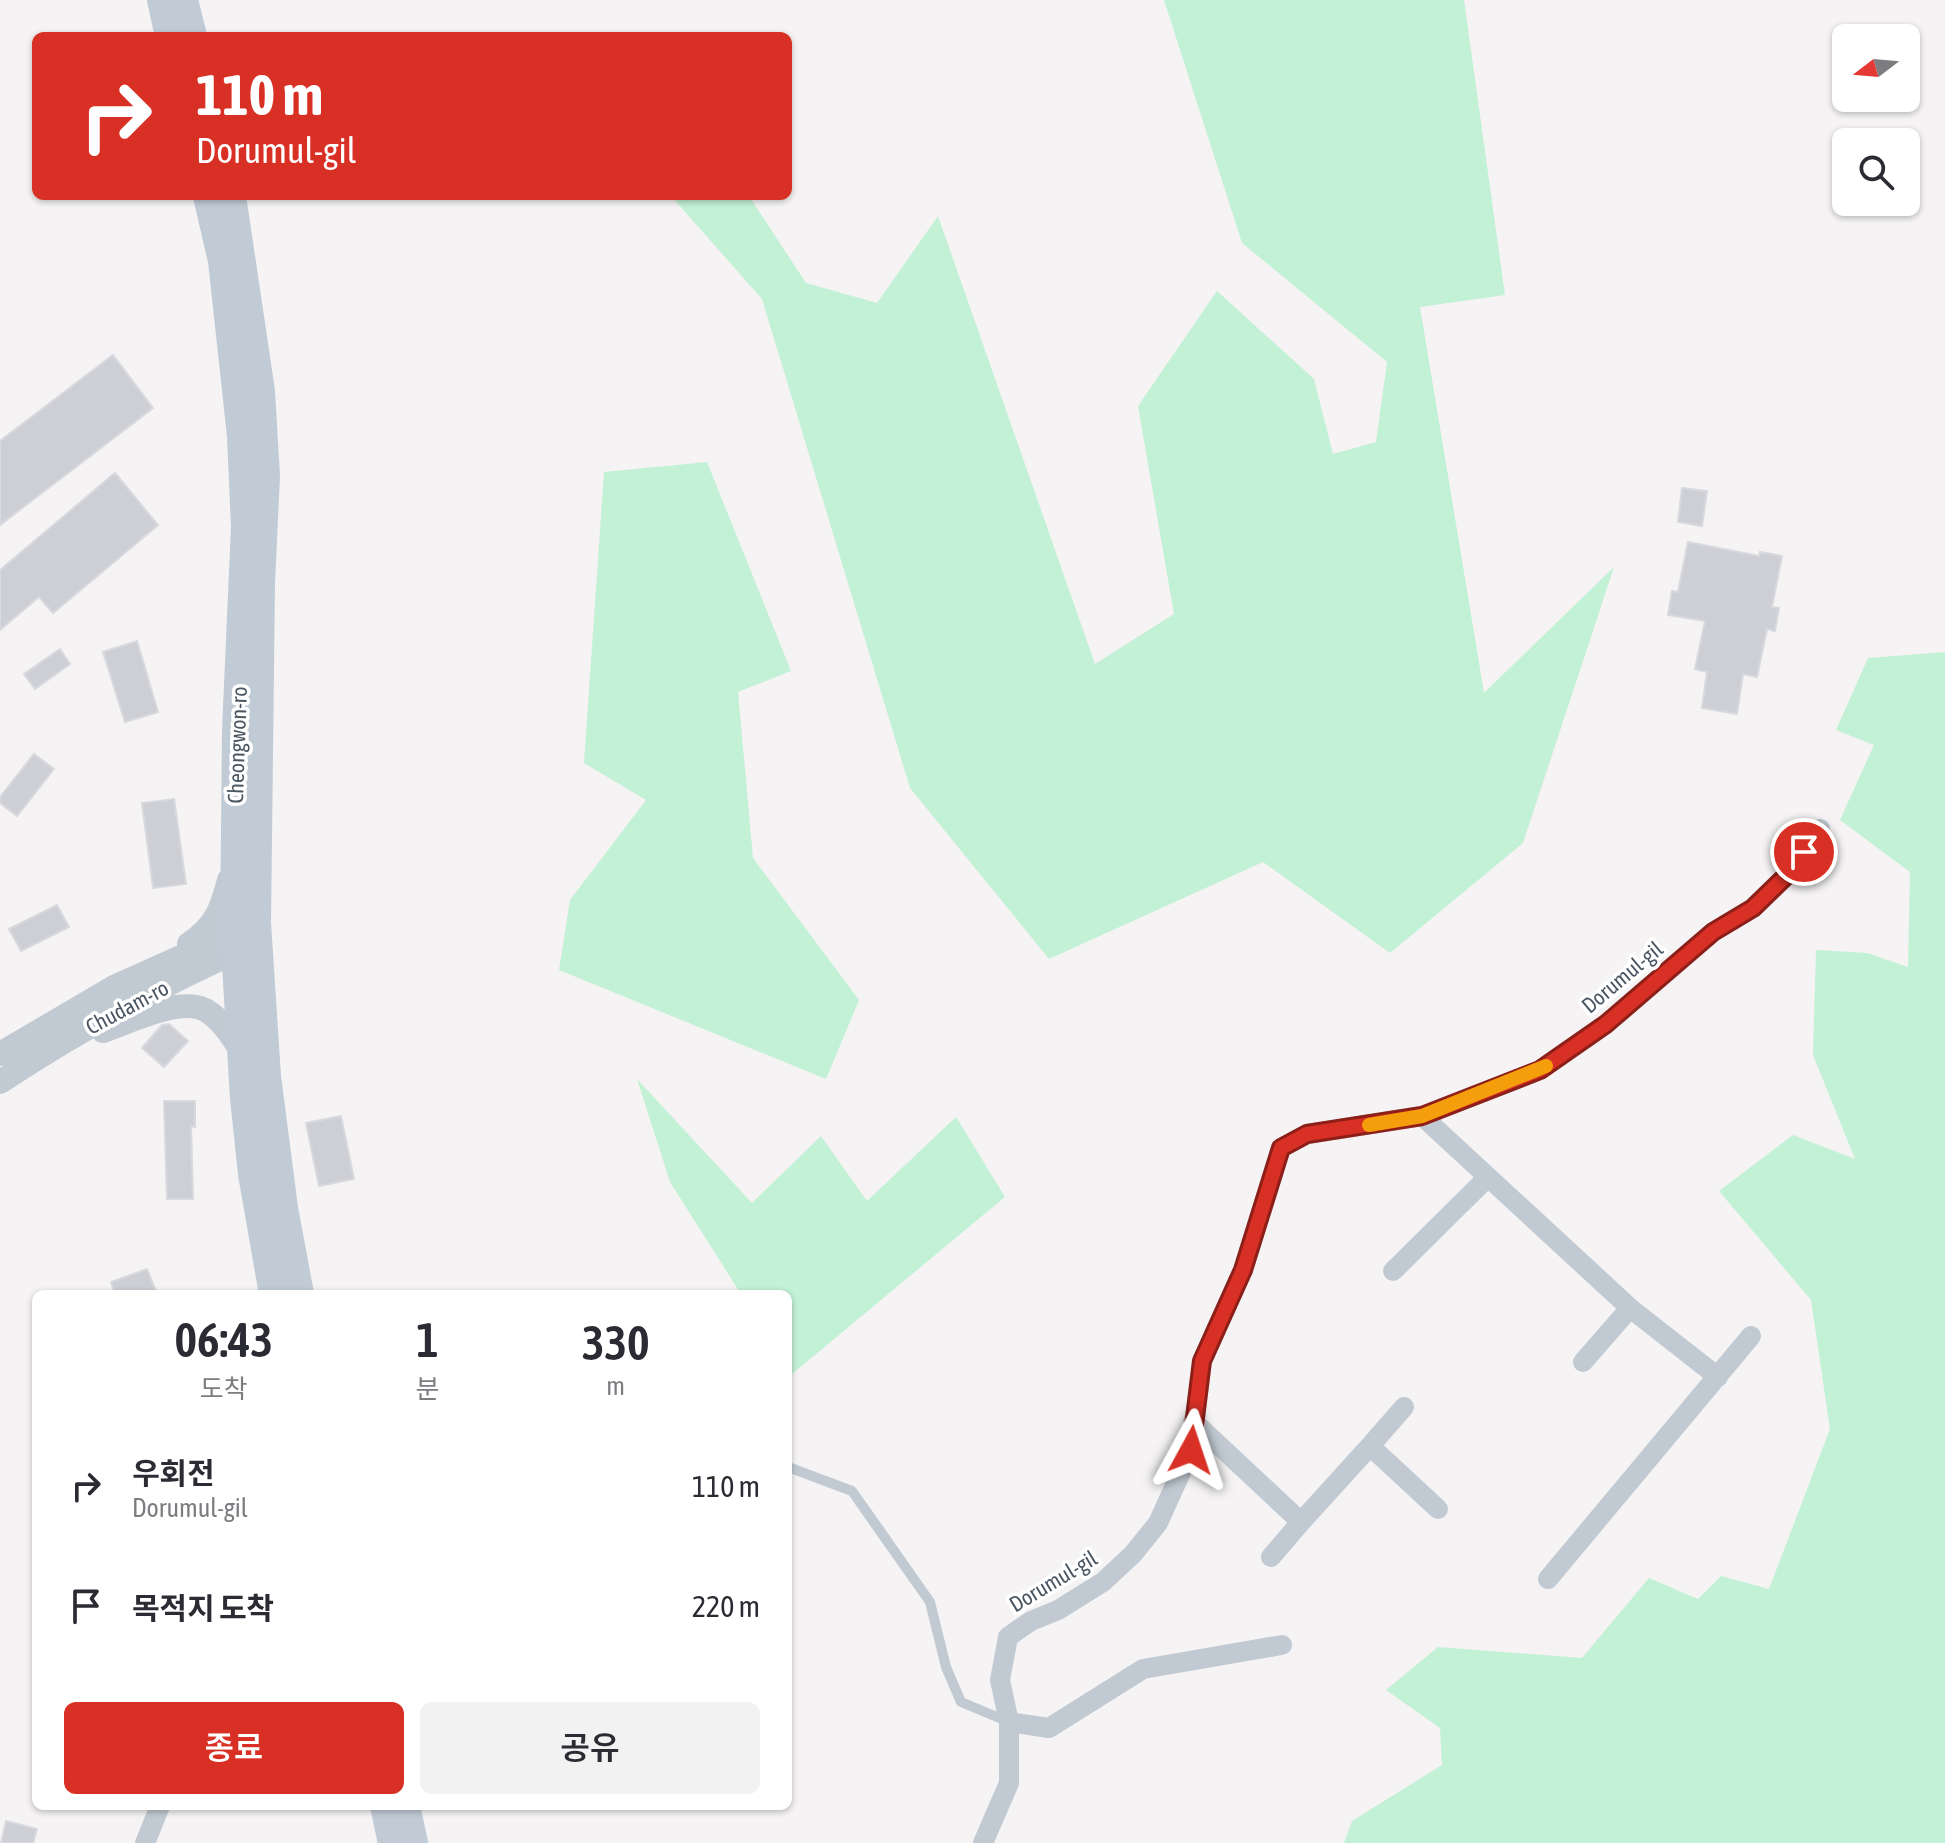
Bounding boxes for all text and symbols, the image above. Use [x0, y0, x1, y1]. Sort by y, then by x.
north arrow [1832, 24, 1920, 112]
map controls [1832, 24, 1920, 216]
text: 110 m [196, 63, 323, 127]
icon: right [64, 64, 168, 168]
button: search [1832, 128, 1920, 216]
text: Dorumul-gil [196, 129, 356, 171]
street label: Cheongwon-ro [222, 686, 252, 804]
pin [1770, 818, 1838, 886]
icon: arrive [1782, 830, 1826, 874]
street label: Dorumul-gil [1576, 935, 1668, 1018]
street label: Chudam-ro [81, 974, 173, 1040]
text: 06:43 [174, 1312, 273, 1367]
text: 1 [416, 1312, 439, 1367]
text: 330 [582, 1315, 650, 1370]
text: m [606, 1371, 625, 1401]
text: 도착 [200, 1374, 248, 1404]
text: 분 [416, 1374, 440, 1404]
position arrow [1149, 1408, 1233, 1492]
text: 우회전 [132, 1456, 215, 1490]
icon: right [64, 1464, 108, 1508]
text: 110 m [692, 1469, 760, 1503]
text: Dorumul-gil [132, 1493, 248, 1523]
street label: Dorumul-gil [1004, 1545, 1102, 1617]
icon: arrive [64, 1584, 108, 1628]
text: 220 m [692, 1589, 760, 1623]
text: 목적지 도착 [132, 1591, 274, 1625]
button: 종료 [64, 1702, 404, 1794]
button: 공유 [420, 1702, 760, 1794]

